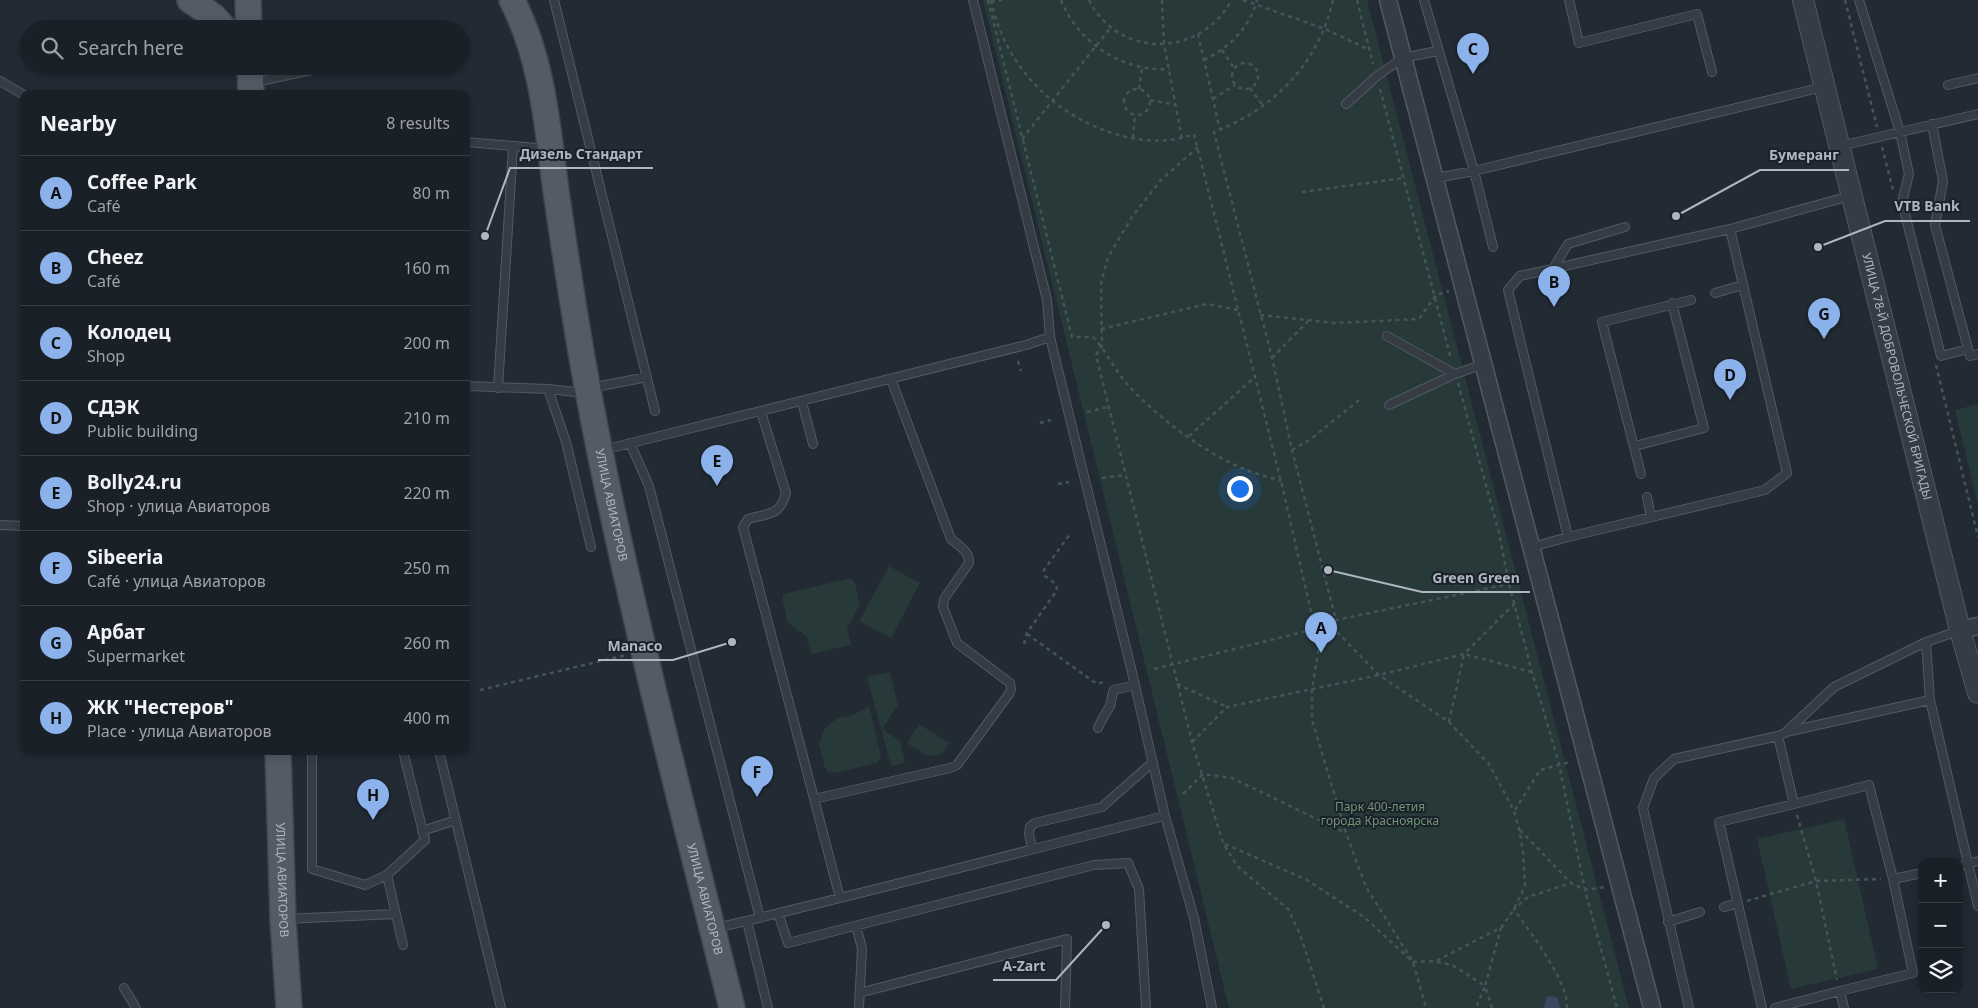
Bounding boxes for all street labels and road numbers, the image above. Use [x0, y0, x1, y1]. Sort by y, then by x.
street label: УЛИЦА 78-Й ДОБРОВОЛЬЧЕСКОЙ БРИГАДЫ [1858, 251, 1936, 502]
street label: УЛИЦА АВИАТОРОВ [592, 447, 632, 563]
street label: УЛИЦА АВИАТОРОВ [272, 822, 293, 938]
street label: УЛИЦА АВИАТОРОВ [683, 841, 728, 957]

